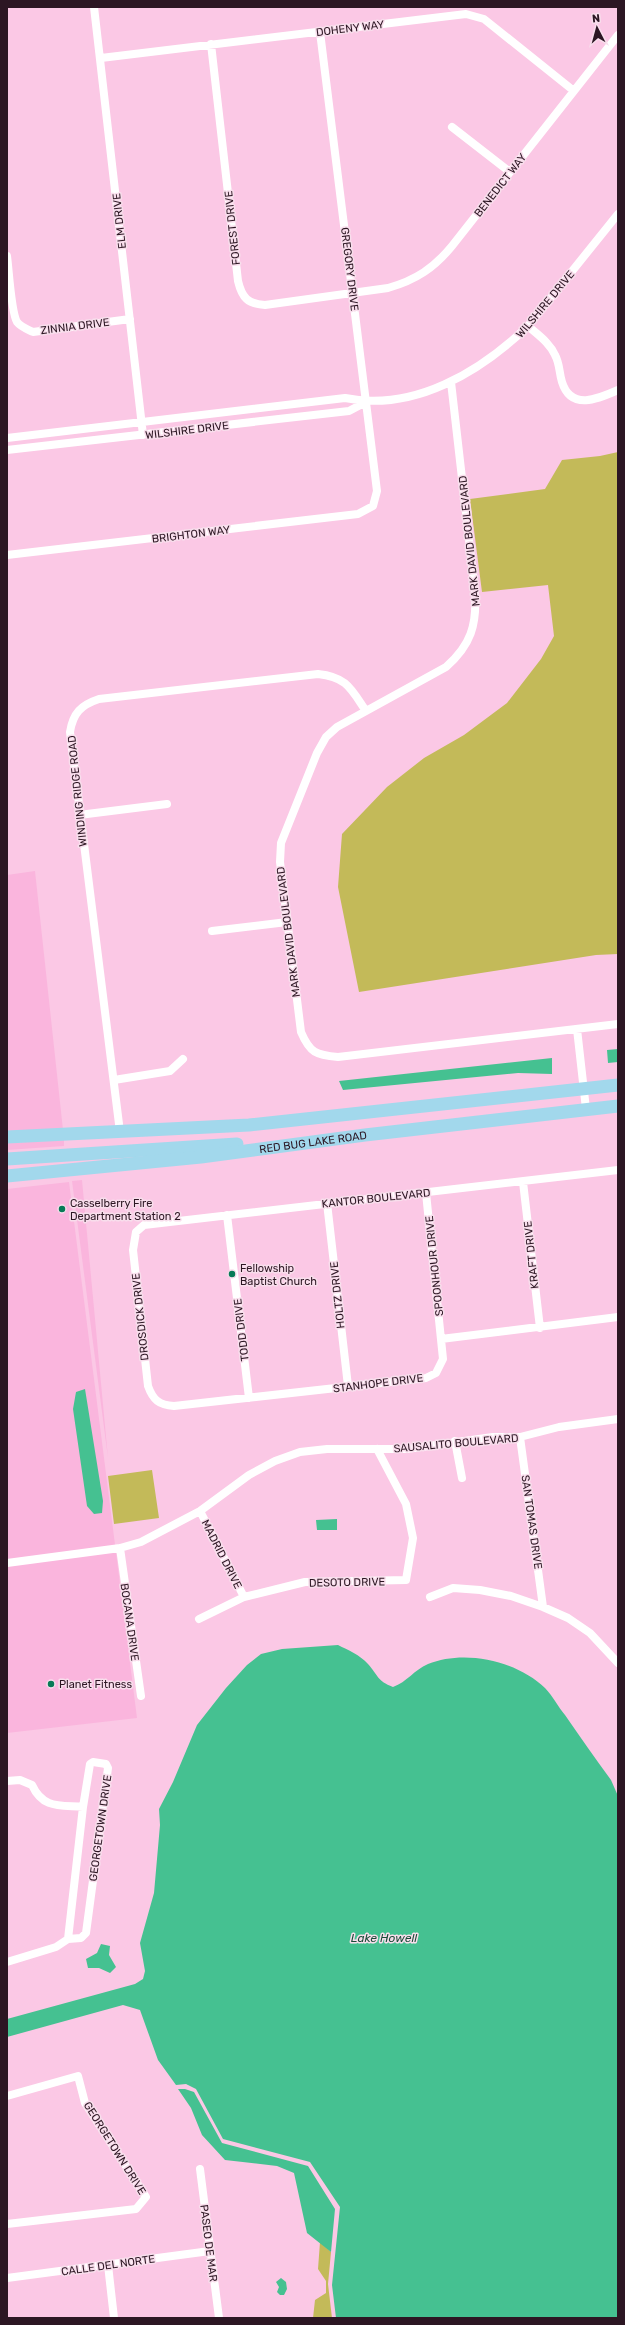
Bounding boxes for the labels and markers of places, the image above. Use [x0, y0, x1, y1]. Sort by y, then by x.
place label: Casselberry Fire Department Station 2 [70, 1197, 181, 1223]
marker: Casselberry Fire Department Station 2 [57, 1204, 67, 1214]
place label: Fellowship Baptist Church [240, 1262, 317, 1288]
marker: Fellowship Baptist Church [227, 1269, 237, 1279]
place label: Planet Fitness [59, 1678, 132, 1691]
marker: Planet Fitness [46, 1679, 56, 1689]

